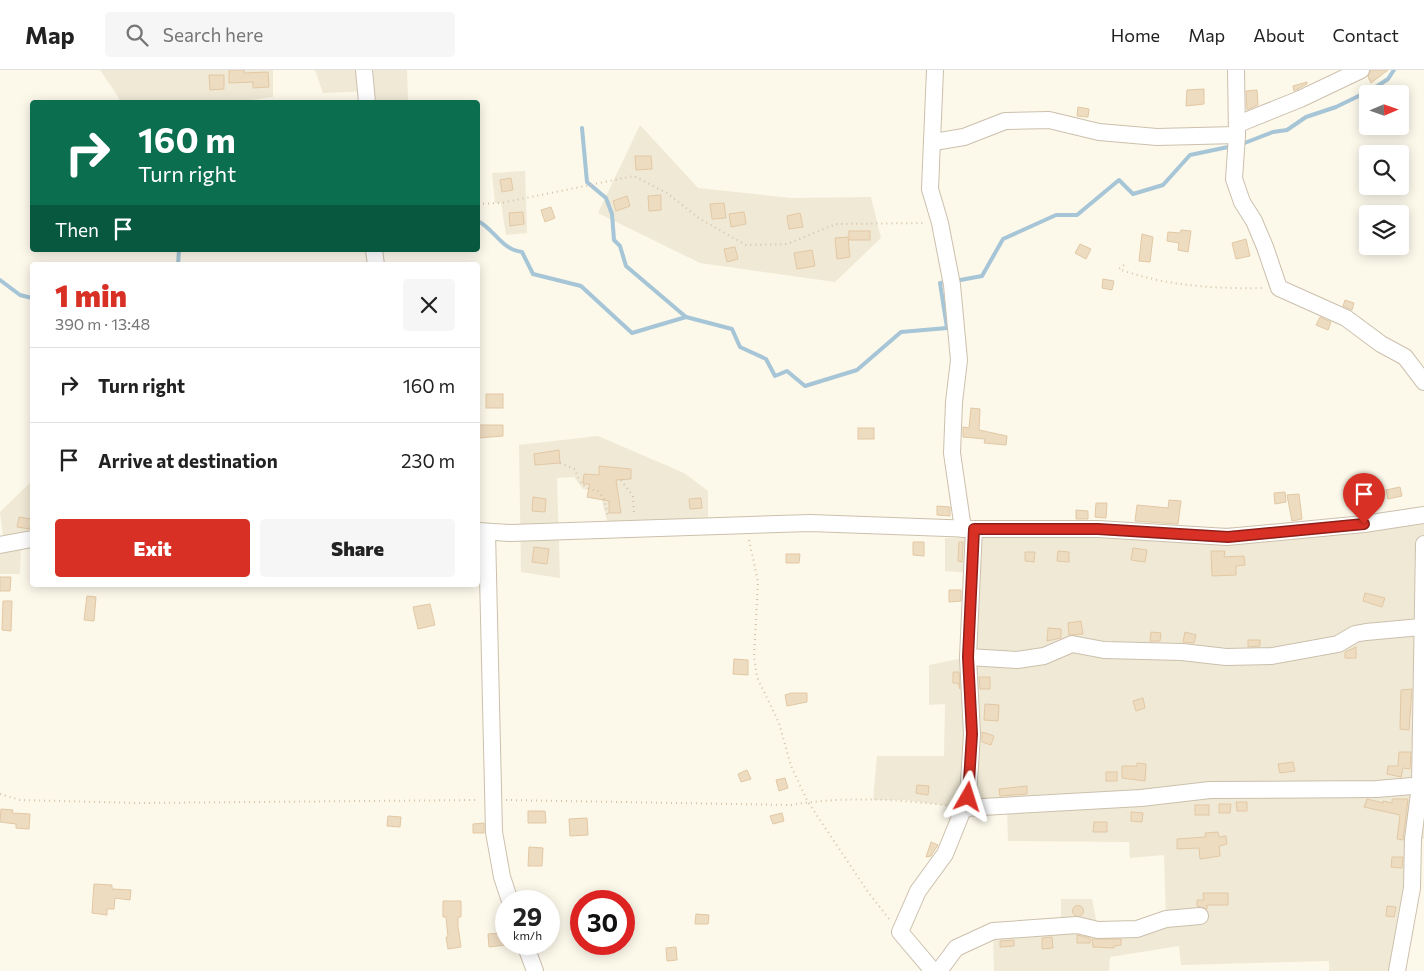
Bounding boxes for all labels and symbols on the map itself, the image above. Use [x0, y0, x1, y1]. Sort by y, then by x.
north arrow [1359, 85, 1409, 135]
pin [1343, 473, 1385, 524]
position arrow [941, 770, 993, 822]
speed limit sign: 30 [570, 890, 635, 955]

